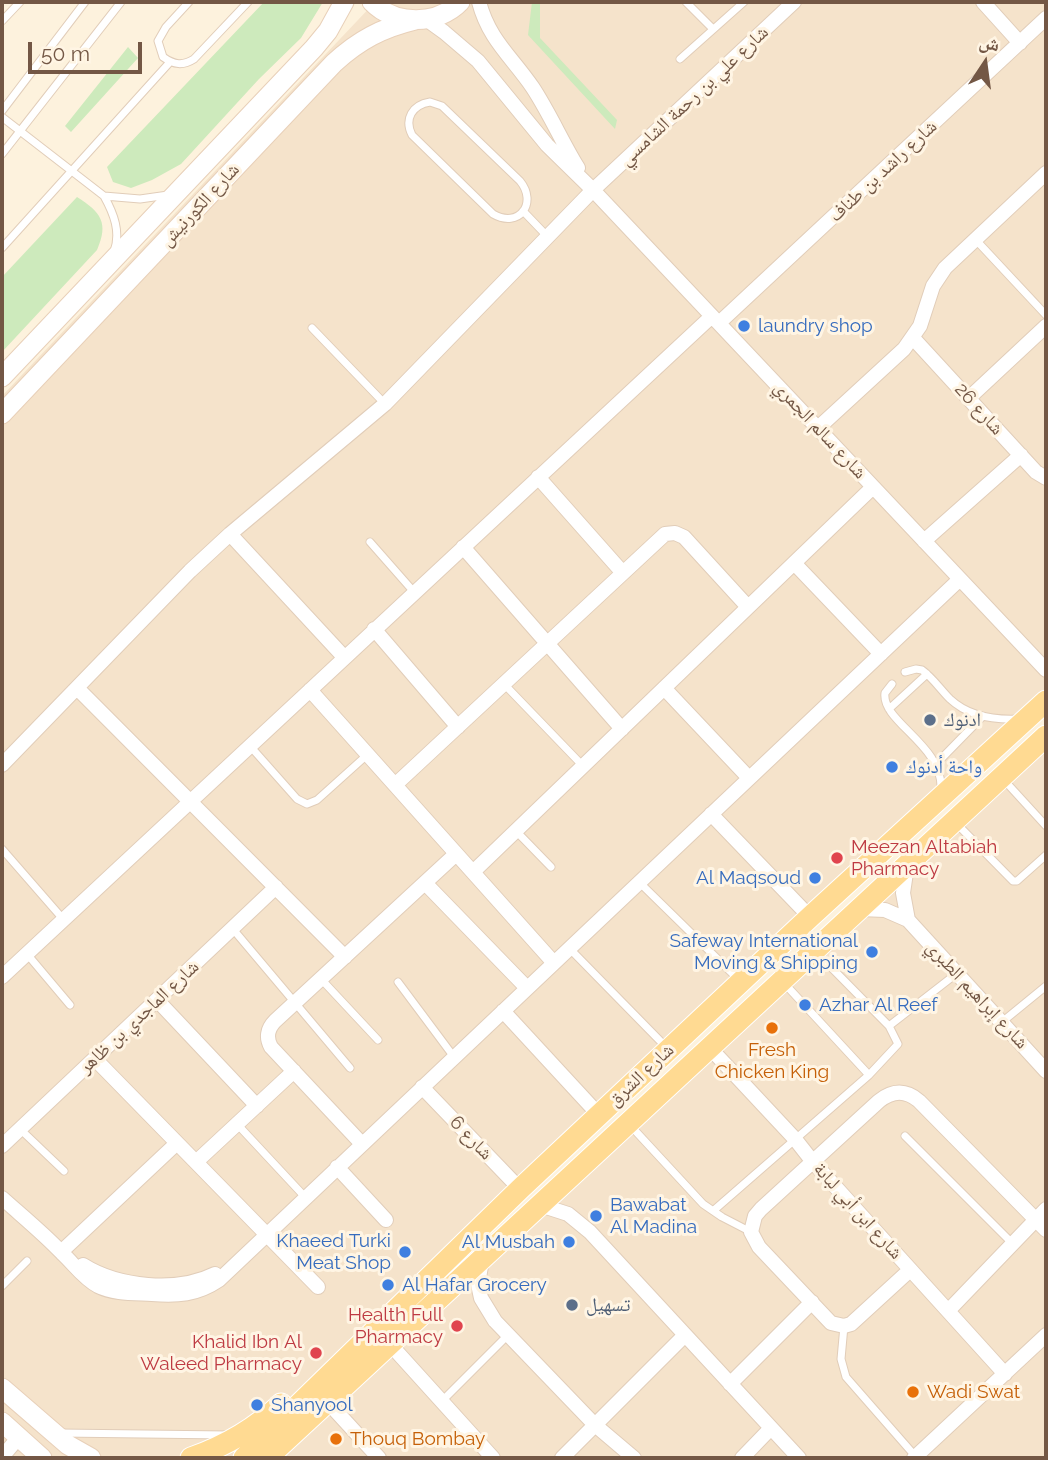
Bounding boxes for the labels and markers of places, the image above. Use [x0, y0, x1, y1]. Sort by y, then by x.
place label: laundry shop [758, 315, 873, 337]
marker: laundry shop [736, 318, 752, 334]
place label: ادنوك [944, 709, 981, 731]
marker: ادنوك [922, 712, 938, 728]
place label: واحة أدنوك [906, 756, 982, 778]
marker: واحة أدنوك [884, 759, 900, 775]
place label: Meezan Altabiah Pharmacy [851, 836, 997, 880]
marker: Meezan Altabiah Pharmacy [829, 850, 845, 866]
place label: Al Maqsoud [696, 867, 801, 889]
marker: Al Maqsoud [807, 870, 823, 886]
place label: Safeway International Moving & Shipping [669, 930, 858, 974]
marker: Safeway International Moving & Shipping [864, 944, 880, 960]
place label: Azhar Al Reef [819, 994, 938, 1016]
marker: Azhar Al Reef [797, 997, 813, 1013]
marker: Fresh Chicken King [764, 1020, 780, 1036]
place label: Fresh Chicken King [715, 1039, 829, 1083]
place label: Bawabat Al Madina [610, 1194, 697, 1238]
marker: Bawabat Al Madina [588, 1208, 604, 1224]
place label: Khaeed Turki Meat Shop [276, 1230, 391, 1274]
place label: Al Musbah [462, 1231, 555, 1253]
marker: Al Musbah [561, 1234, 577, 1250]
marker: Khaeed Turki Meat Shop [397, 1244, 413, 1260]
place label: Al Hafar Grocery [402, 1274, 547, 1296]
marker: Al Hafar Grocery [380, 1277, 396, 1293]
place label: تسهيل [586, 1294, 630, 1316]
marker: تسهيل [564, 1297, 580, 1313]
place label: Health Full Pharmacy [348, 1304, 443, 1348]
marker: Health Full Pharmacy [449, 1318, 465, 1334]
place label: Khalid Ibn Al Waleed Pharmacy [140, 1331, 302, 1375]
marker: Khalid Ibn Al Waleed Pharmacy [308, 1345, 324, 1361]
place label: Wadi Swat [927, 1381, 1020, 1403]
marker: Wadi Swat [905, 1384, 921, 1400]
place label: Shanyool [271, 1394, 353, 1416]
marker: Shanyool [249, 1397, 265, 1413]
place label: Thouq Bombay [350, 1428, 485, 1450]
marker: Thouq Bombay [328, 1431, 344, 1447]

